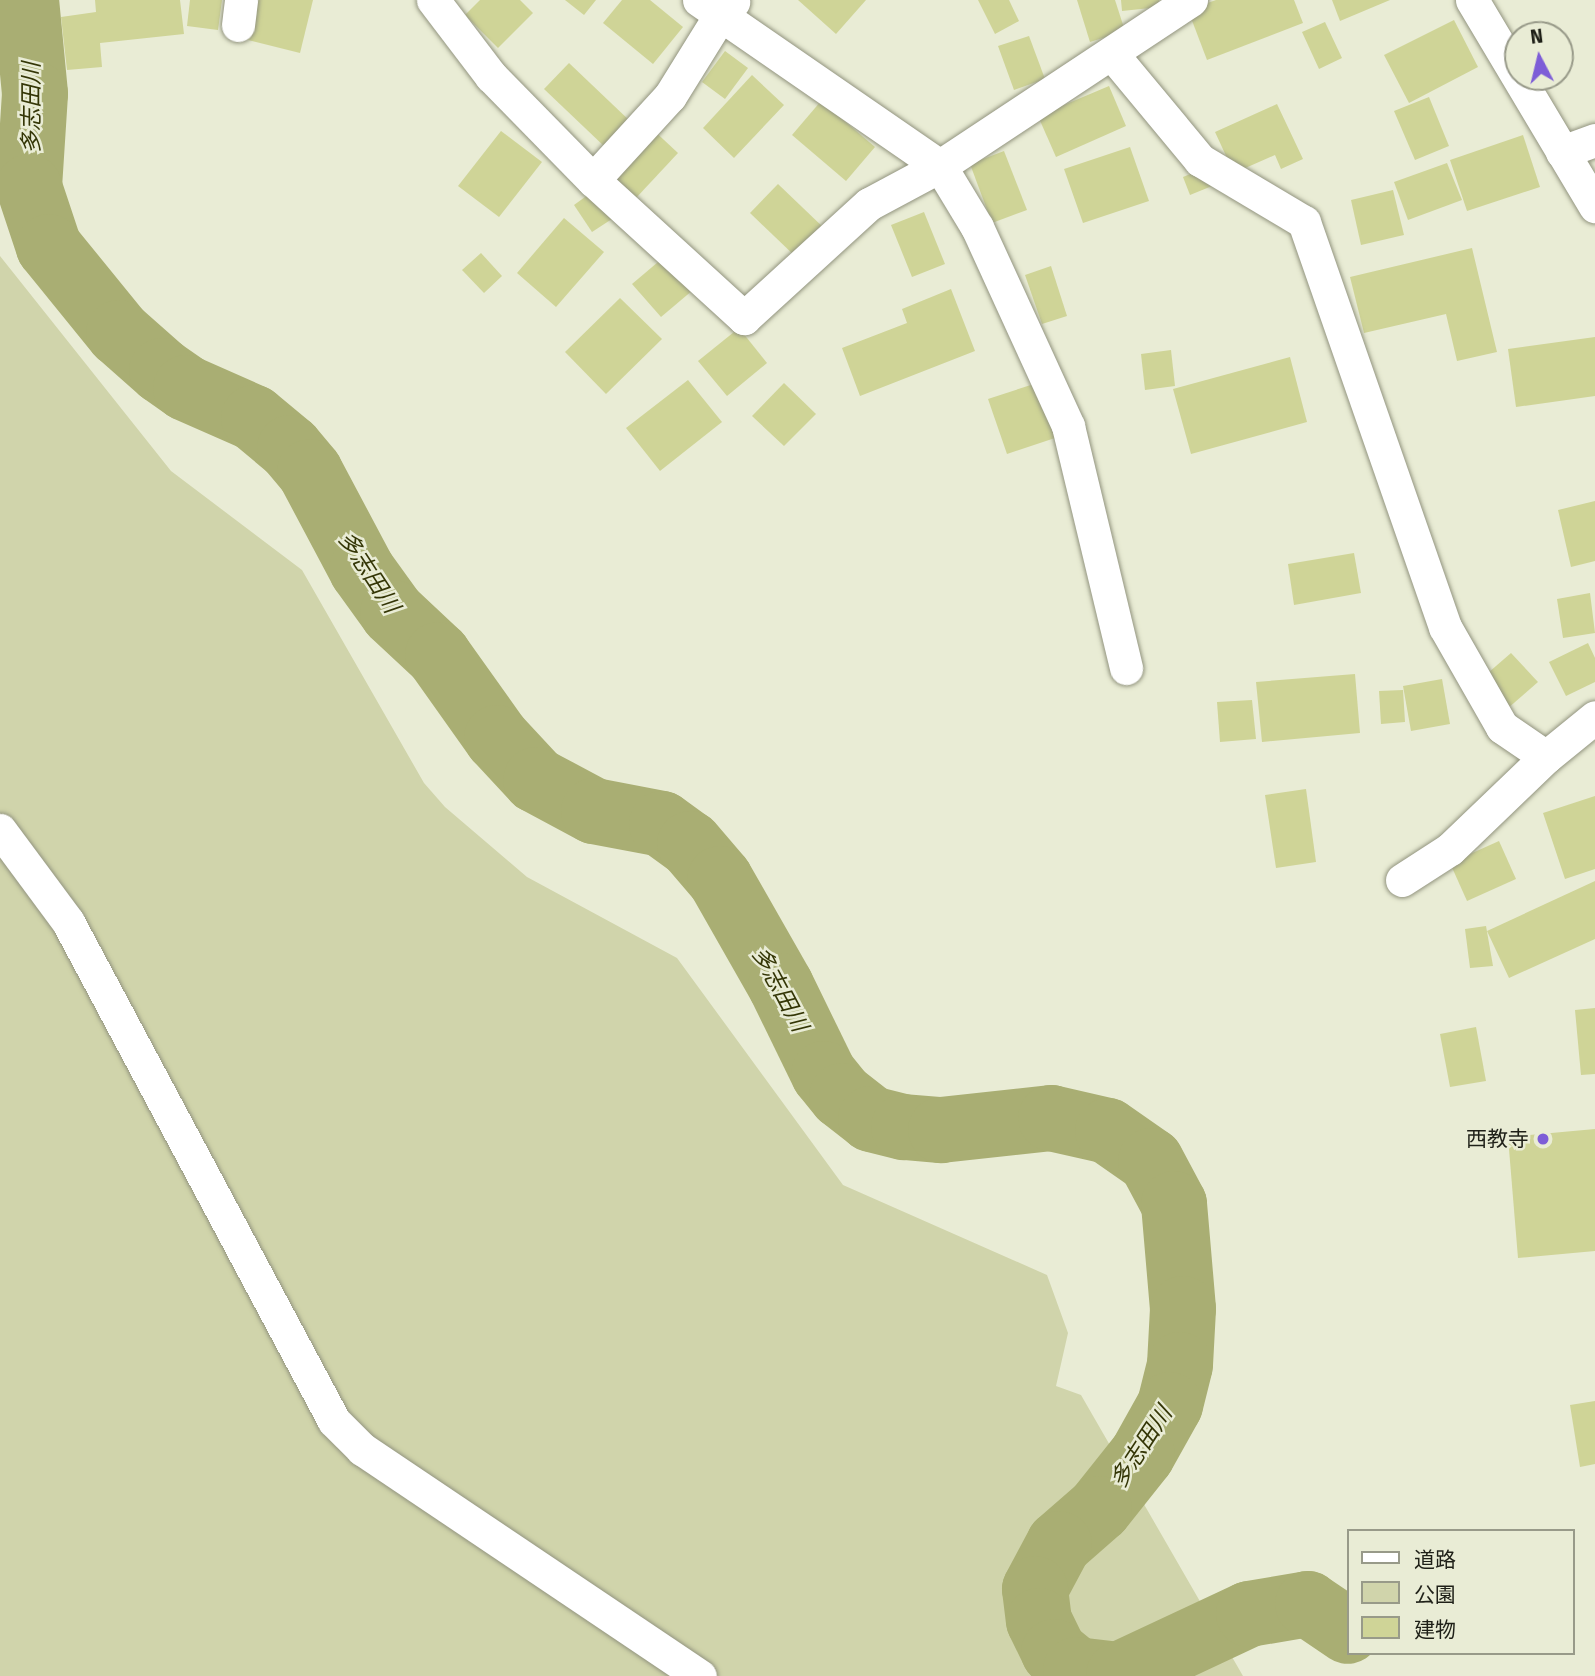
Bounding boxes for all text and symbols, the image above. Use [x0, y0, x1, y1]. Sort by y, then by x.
north arrow [1504, 21, 1574, 91]
text: N [1529, 24, 1544, 49]
water label: 多志田川 [17, 62, 45, 154]
water label: 多志田川 [332, 526, 406, 618]
water label: 多志田川 [746, 942, 814, 1036]
place label: 西教寺 [1466, 1126, 1529, 1152]
marker: 西教寺 [1535, 1131, 1551, 1147]
water label: 多志田川 [1104, 1401, 1178, 1493]
legend [1346, 1529, 1574, 1655]
text: 道路 [1414, 1547, 1456, 1573]
text: 公園 [1414, 1582, 1456, 1608]
text: 建物 [1414, 1617, 1456, 1643]

